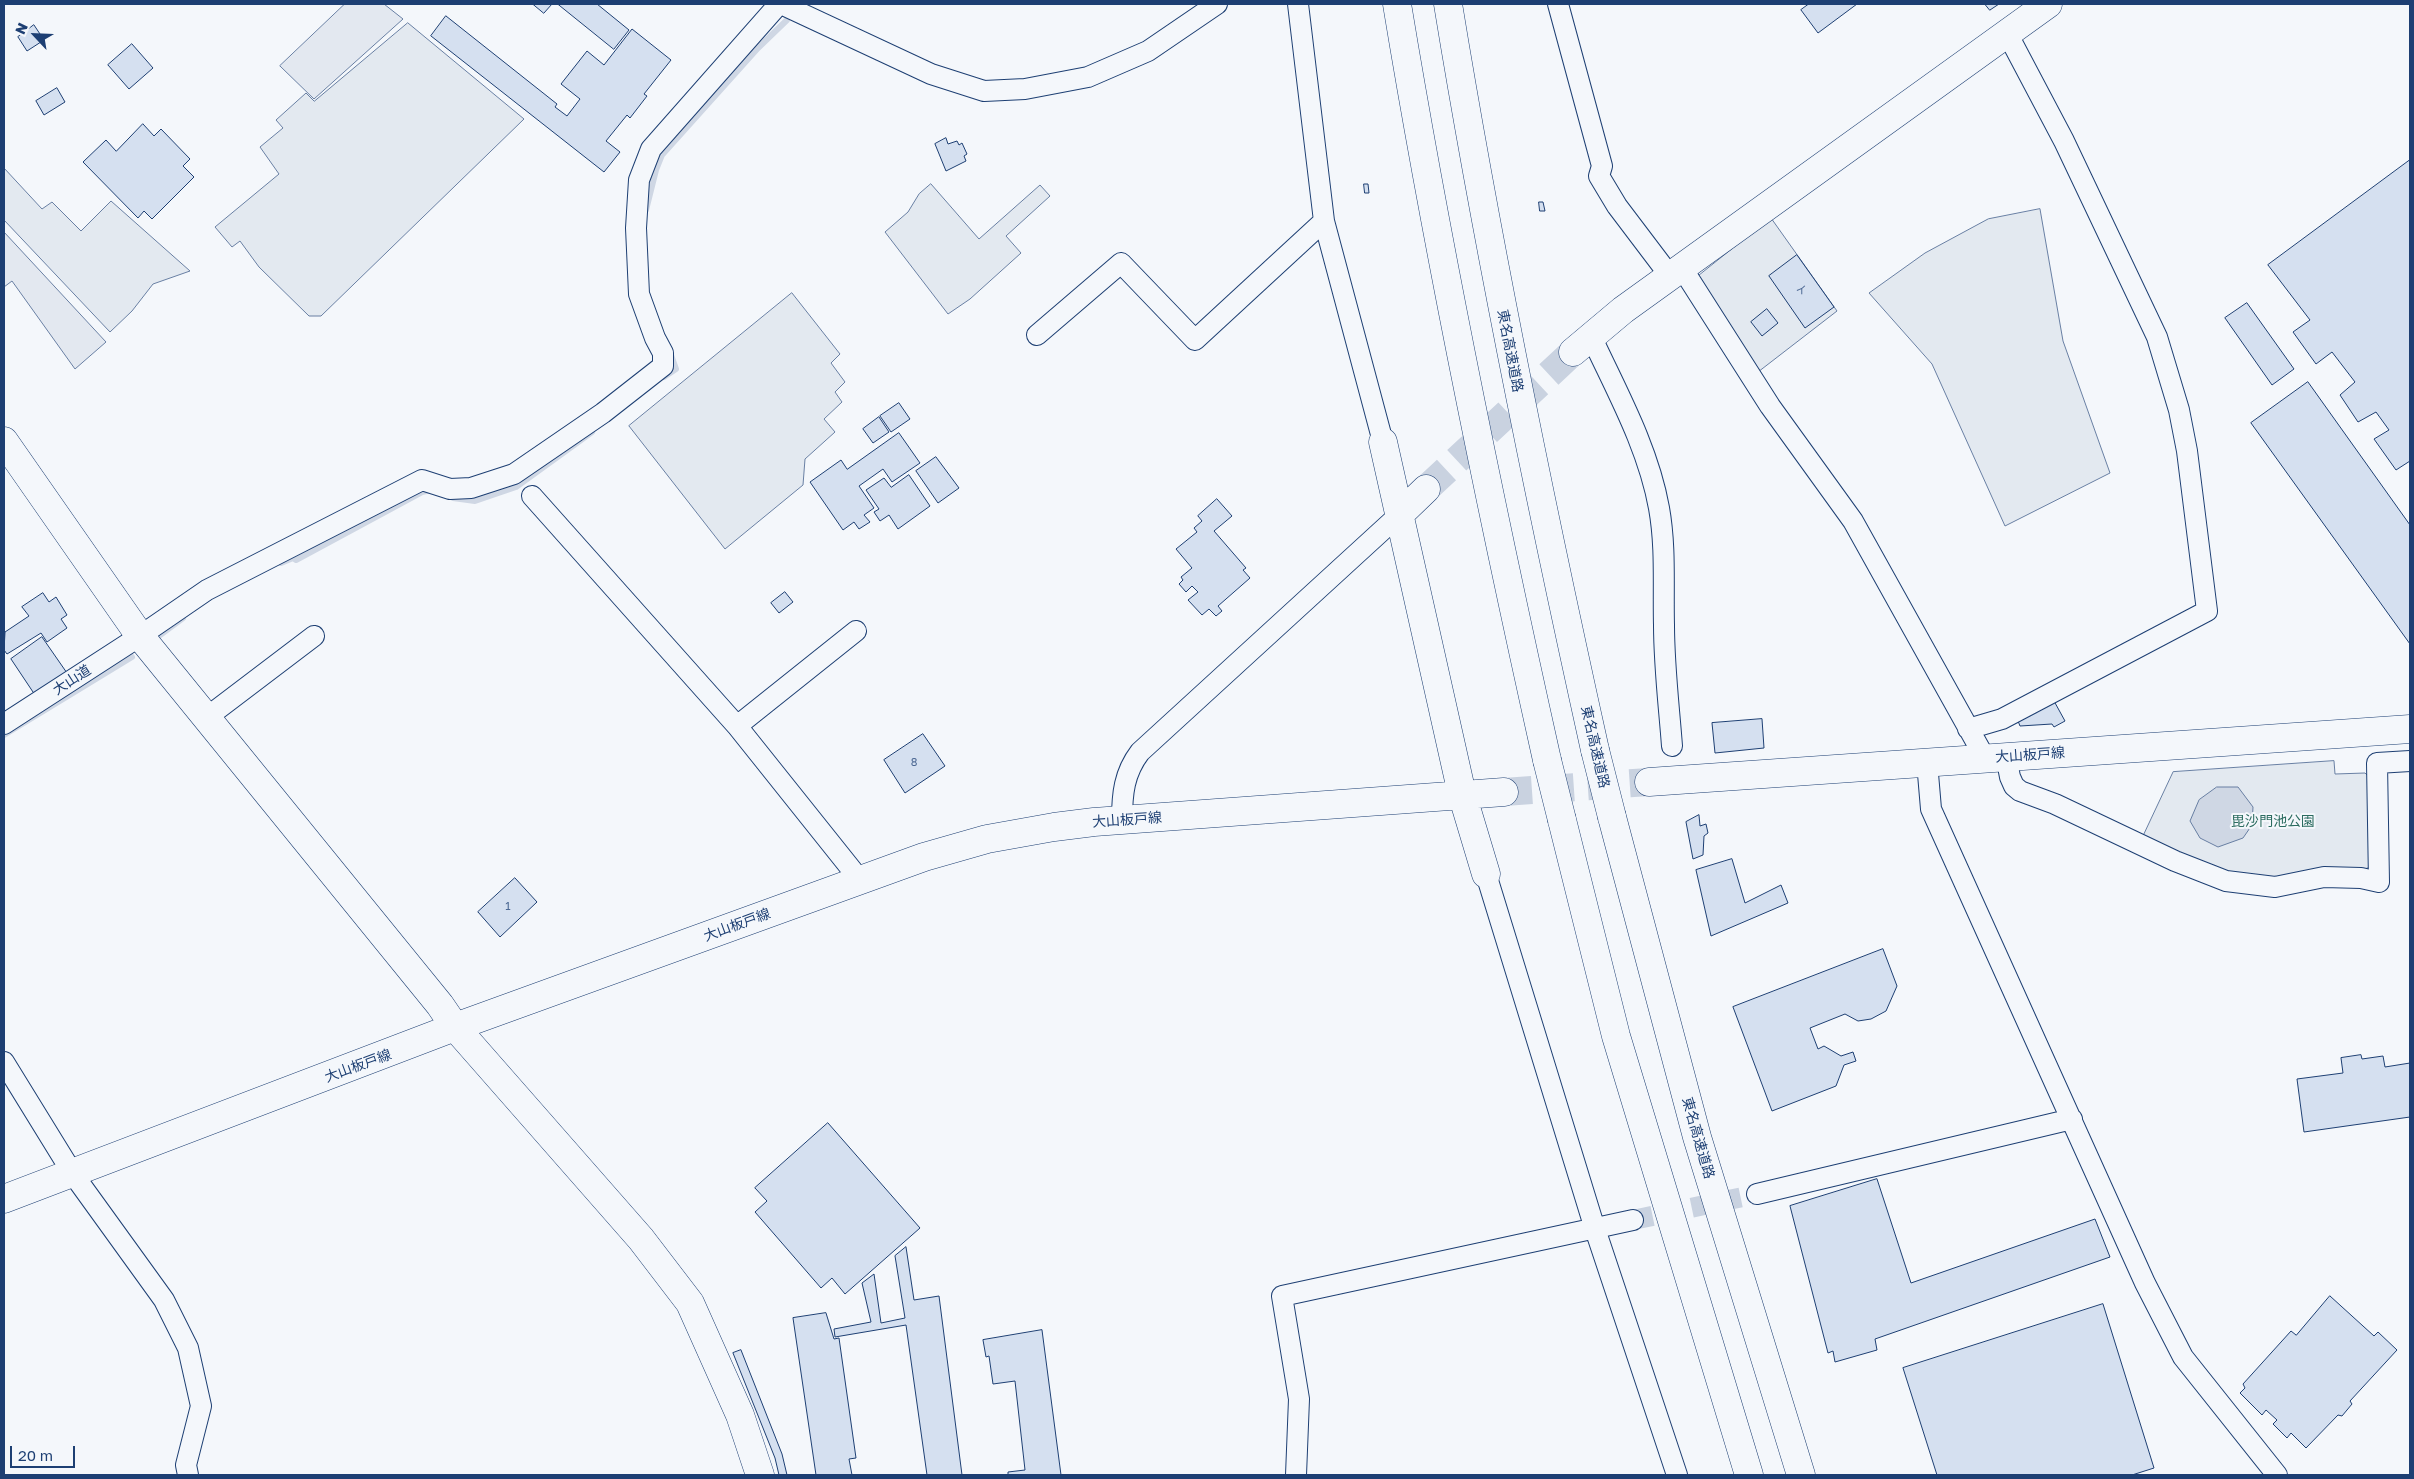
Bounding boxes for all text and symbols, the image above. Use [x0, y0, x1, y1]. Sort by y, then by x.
north arrow [10, 10, 60, 60]
text: N [11, 20, 31, 37]
house number: イ [1796, 284, 1806, 298]
street label: 東名高速道路 [1494, 308, 1526, 394]
street label: 大山道 [50, 662, 94, 698]
street label: 東名高速道路 [1577, 704, 1613, 790]
street label: 大山板戸線 [1994, 744, 2066, 766]
house number: 8 [911, 756, 917, 770]
street label: 大山板戸線 [1091, 809, 1163, 831]
park label: 毘沙門池公園 [2231, 814, 2315, 830]
house number: 1 [505, 900, 511, 914]
street label: 大山板戸線 [701, 905, 773, 945]
street label: 大山板戸線 [322, 1046, 394, 1086]
street label: 東名高速道路 [1678, 1095, 1718, 1181]
scale bar [12, 1436, 78, 1468]
text: 20 m [18, 1446, 53, 1464]

